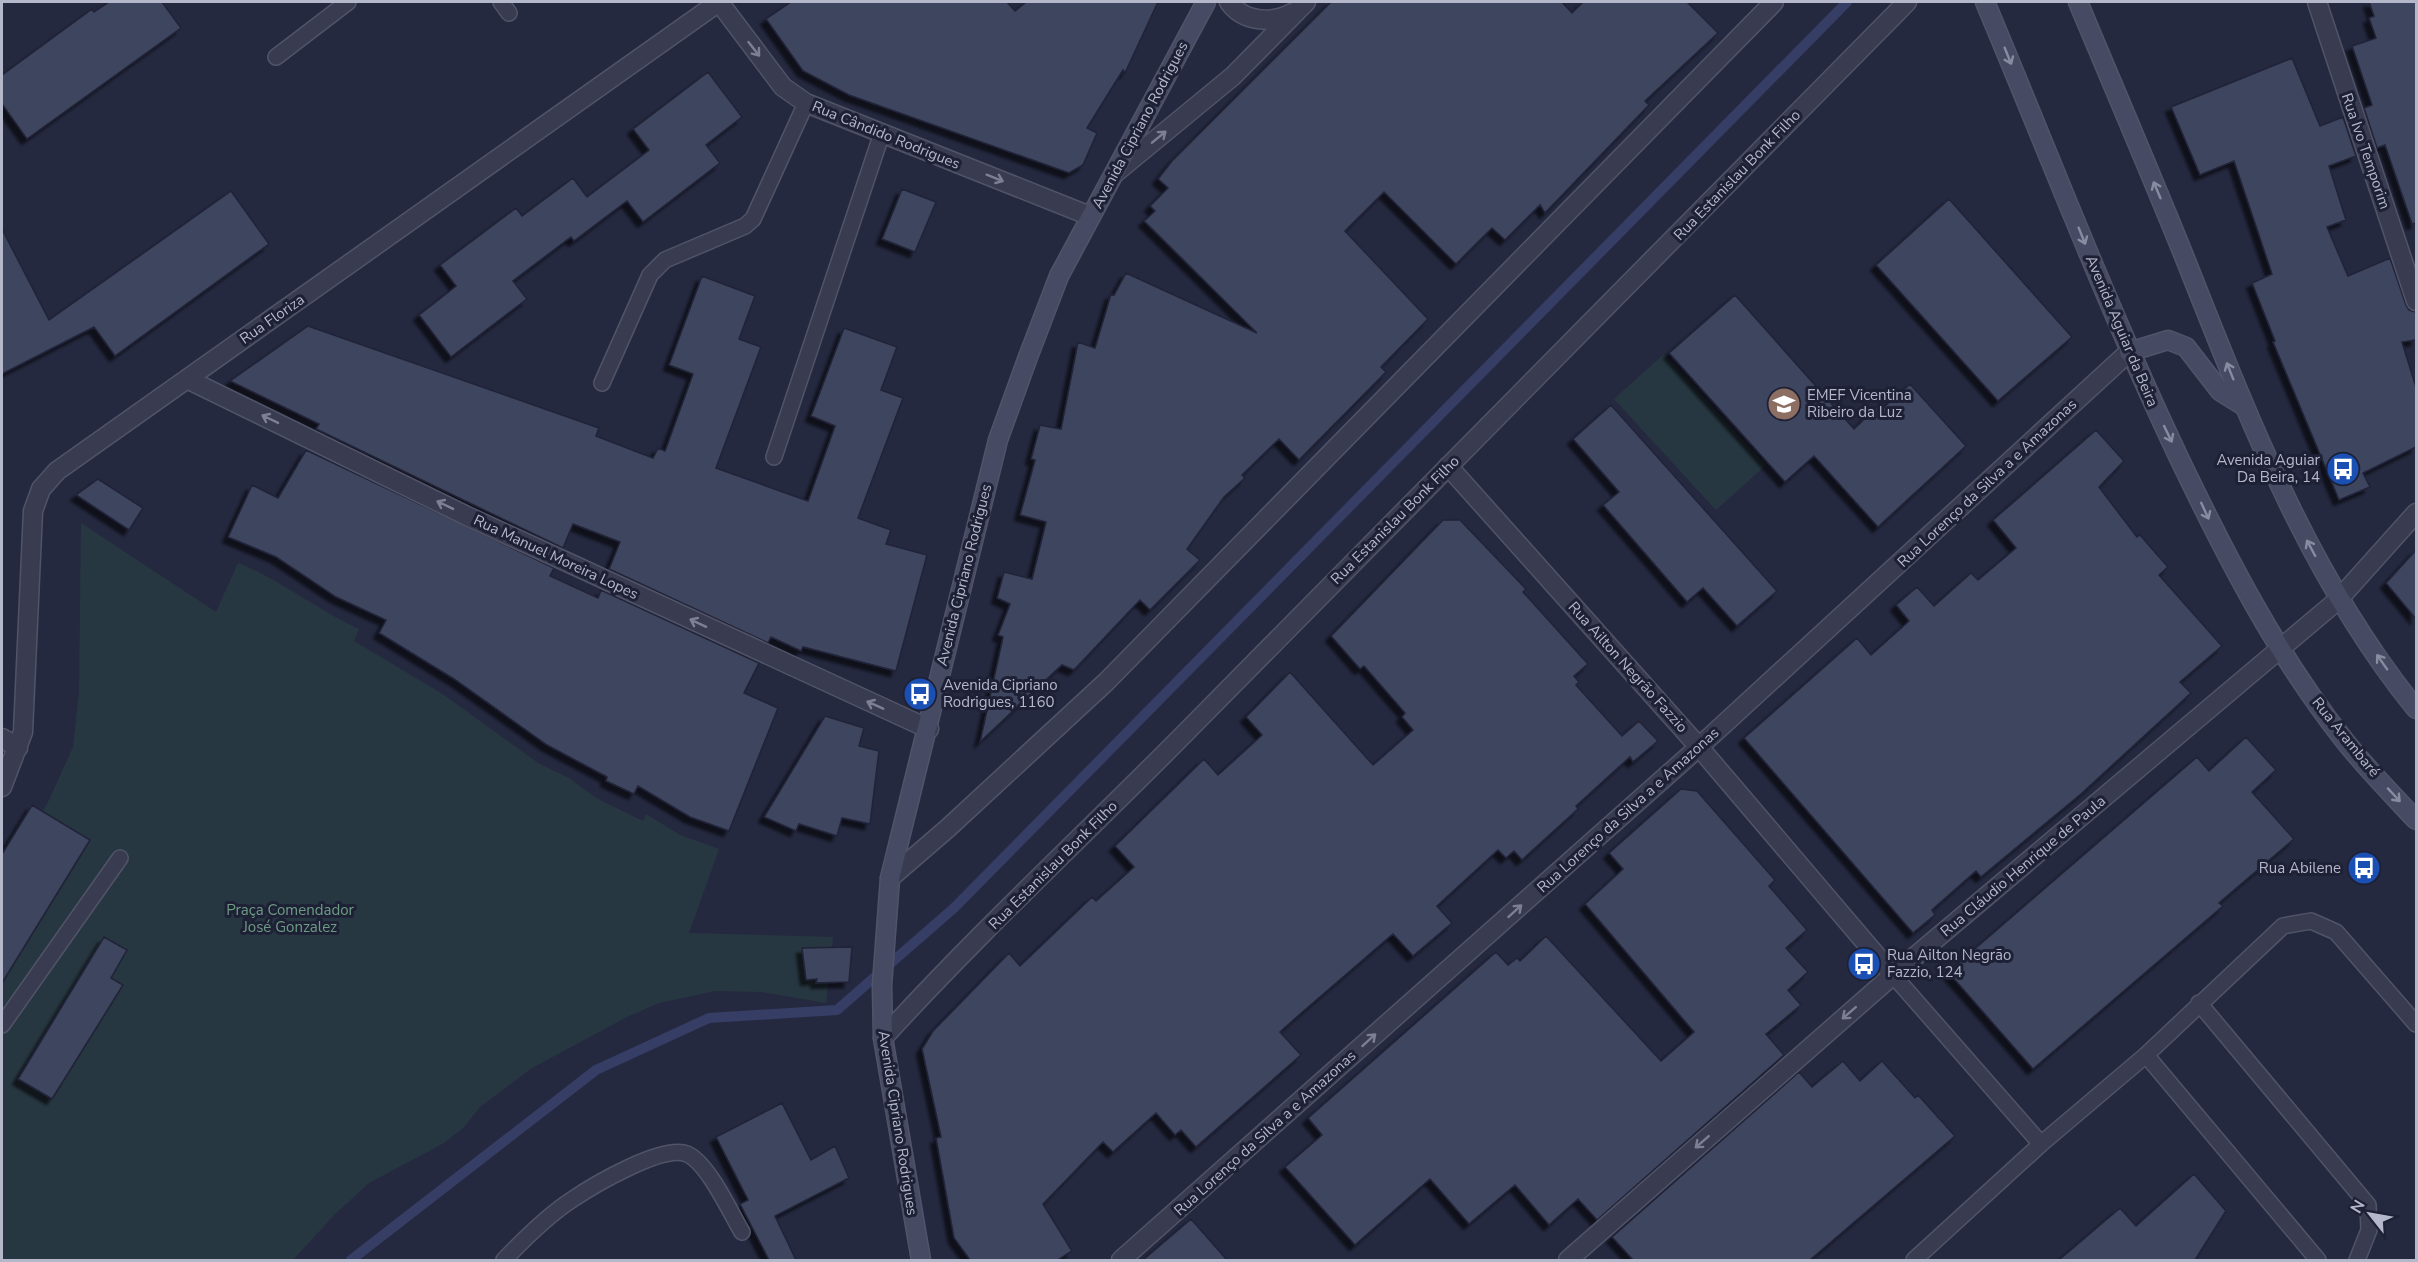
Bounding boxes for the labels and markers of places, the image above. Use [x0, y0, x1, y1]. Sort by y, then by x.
place label: EMEF Vicentina Ribeiro da Luz [1807, 385, 1912, 422]
school or university icon: EMEF Vicentina Ribeiro da Luz [1766, 386, 1802, 422]
place label: Avenida Aguiar Da Beira, 14 [2216, 450, 2321, 487]
bus stop icon: Avenida Aguiar Da Beira, 14 [2325, 451, 2361, 487]
place label: Avenida Cipriano Rodrigues, 1160 [943, 675, 1058, 712]
bus stop icon: Avenida Cipriano Rodrigues, 1160 [902, 676, 938, 712]
bus stop icon: Rua Abilene [2346, 850, 2382, 886]
place label: Rua Abilene [2259, 858, 2341, 878]
place label: Rua Ailton Negrão Fazzio, 124 [1887, 945, 2011, 982]
bus stop icon: Rua Ailton Negrão Fazzio, 124 [1846, 946, 1882, 982]

